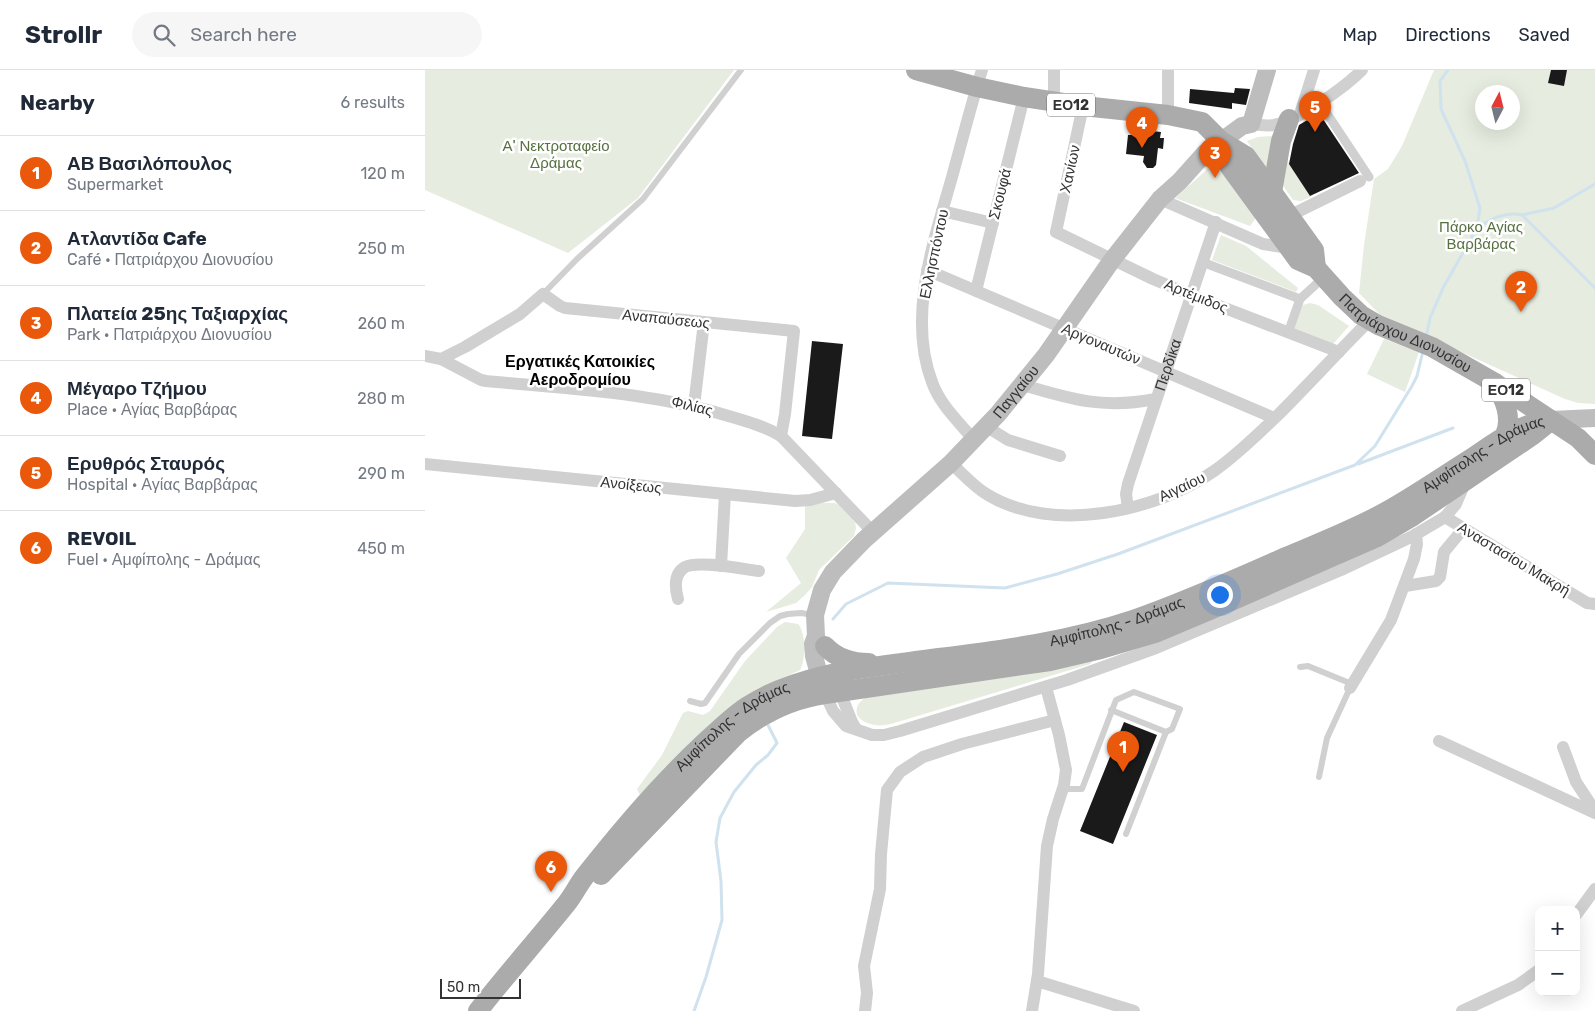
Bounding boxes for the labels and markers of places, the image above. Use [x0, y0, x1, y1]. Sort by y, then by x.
pin: 5 [1299, 91, 1331, 132]
pin: 4 [1126, 107, 1158, 148]
pin: 3 [1199, 137, 1231, 178]
pin: 2 [1505, 271, 1537, 312]
pin: 1 [1107, 731, 1139, 772]
pin: 6 [535, 851, 567, 892]

